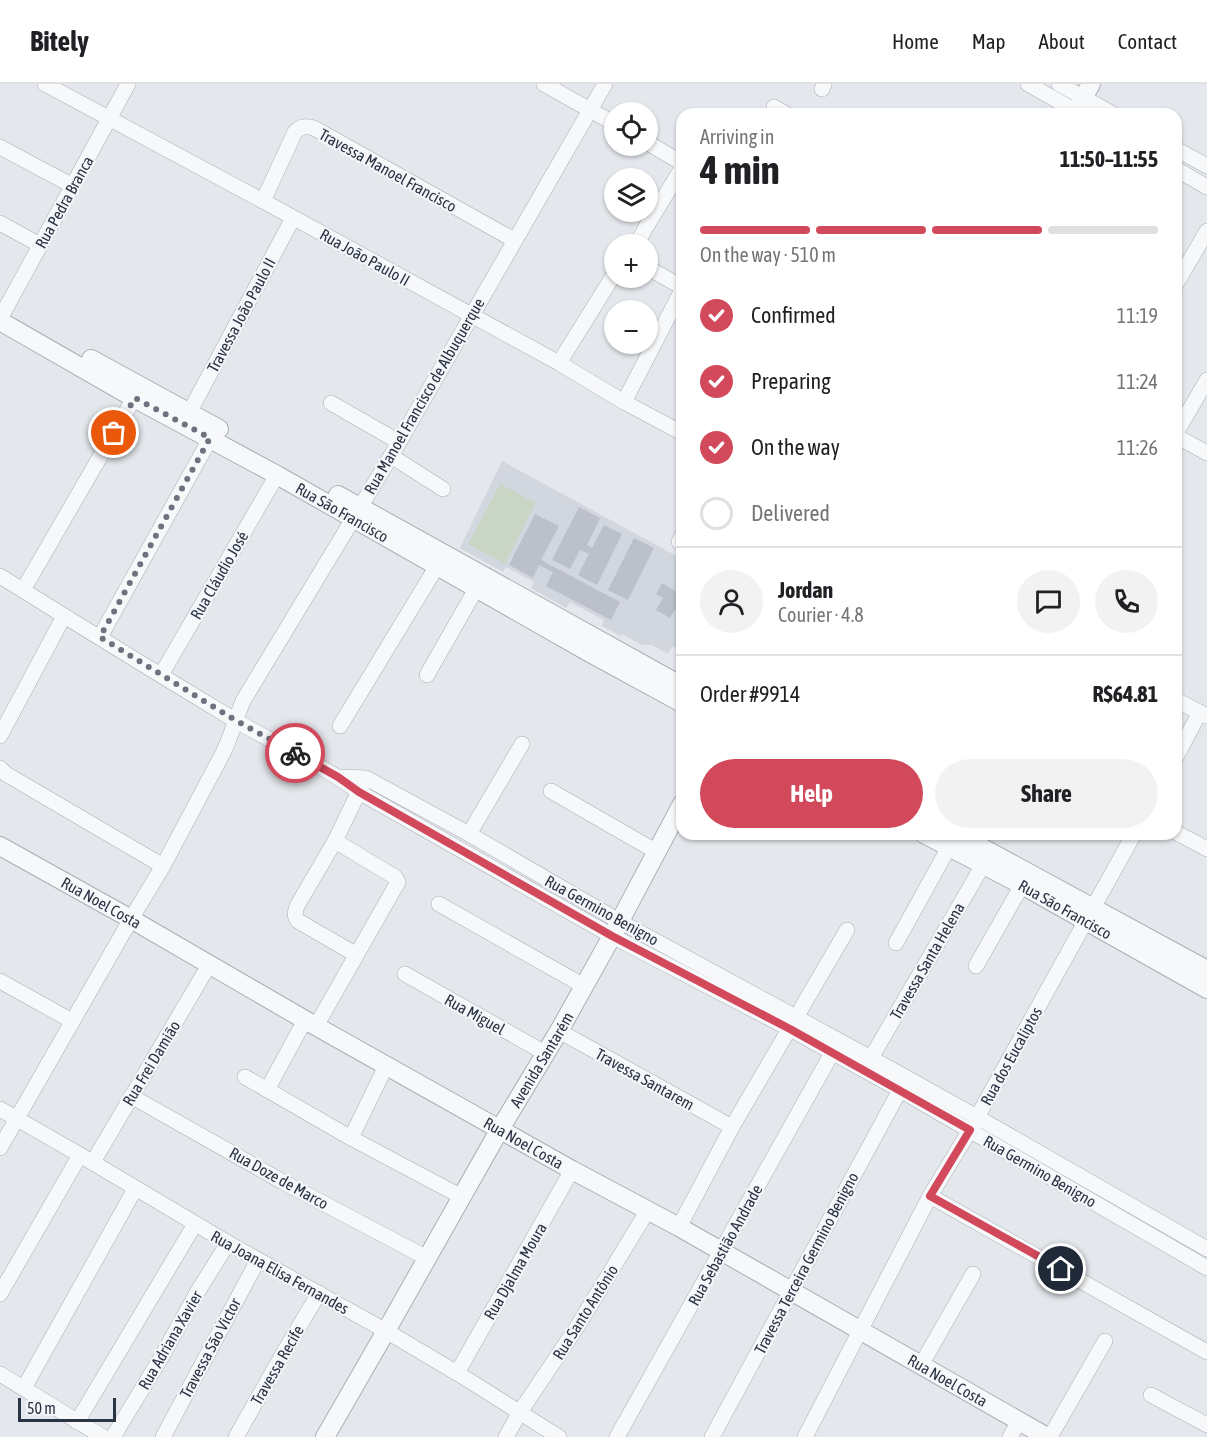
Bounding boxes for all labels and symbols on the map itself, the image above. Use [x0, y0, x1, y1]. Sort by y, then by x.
street label: Travessa Manoel Francisco [316, 125, 460, 215]
street label: Rua Pedra Branca [31, 153, 97, 251]
street label: Rua João Paulo II [317, 225, 413, 289]
street label: Travessa João Paulo II [203, 255, 279, 375]
street label: Rua Manoel Francisco de Albuquerque [360, 295, 489, 498]
pin [88, 407, 139, 458]
street label: Rua São Francisco [293, 479, 392, 546]
street label: Rua Cláudio José [187, 528, 251, 622]
courier [265, 723, 325, 783]
street label: Rua Germino Benigno [542, 871, 662, 950]
street label: Rua Noel Costa [58, 873, 144, 932]
street label: Rua São Francisco [1016, 876, 1115, 943]
street label: Travessa Santa Helena [886, 899, 968, 1023]
street label: Rua Miguel [441, 990, 509, 1039]
street label: Rua dos Eucaliptos [977, 1004, 1046, 1109]
street label: Avenida Santarém [506, 1009, 577, 1111]
street label: Rua Frei Damião [119, 1017, 183, 1109]
street label: Travessa Santarem [593, 1044, 697, 1114]
street label: Rua Noel Costa [481, 1113, 567, 1172]
street label: Rua Germino Benigno [980, 1131, 1099, 1211]
street label: Rua Doze de Marco [226, 1143, 332, 1213]
street label: Travessa Terceira Germino Benigno [750, 1169, 862, 1357]
street label: Rua Sebastião Andrade [684, 1181, 766, 1309]
street label: Rua Djalma Moura [480, 1219, 551, 1323]
street label: Rua Joana Elisa Fernandes [208, 1227, 352, 1317]
pin [1035, 1243, 1086, 1294]
street label: Rua Santo Antônio [549, 1261, 621, 1363]
street label: Rua Adriana Xavier [134, 1287, 206, 1393]
street label: Travessa São Victor [176, 1295, 244, 1401]
street label: Travessa Recife [247, 1322, 307, 1408]
street label: Rua Noel Costa [905, 1351, 991, 1410]
scale bar [18, 1395, 116, 1422]

